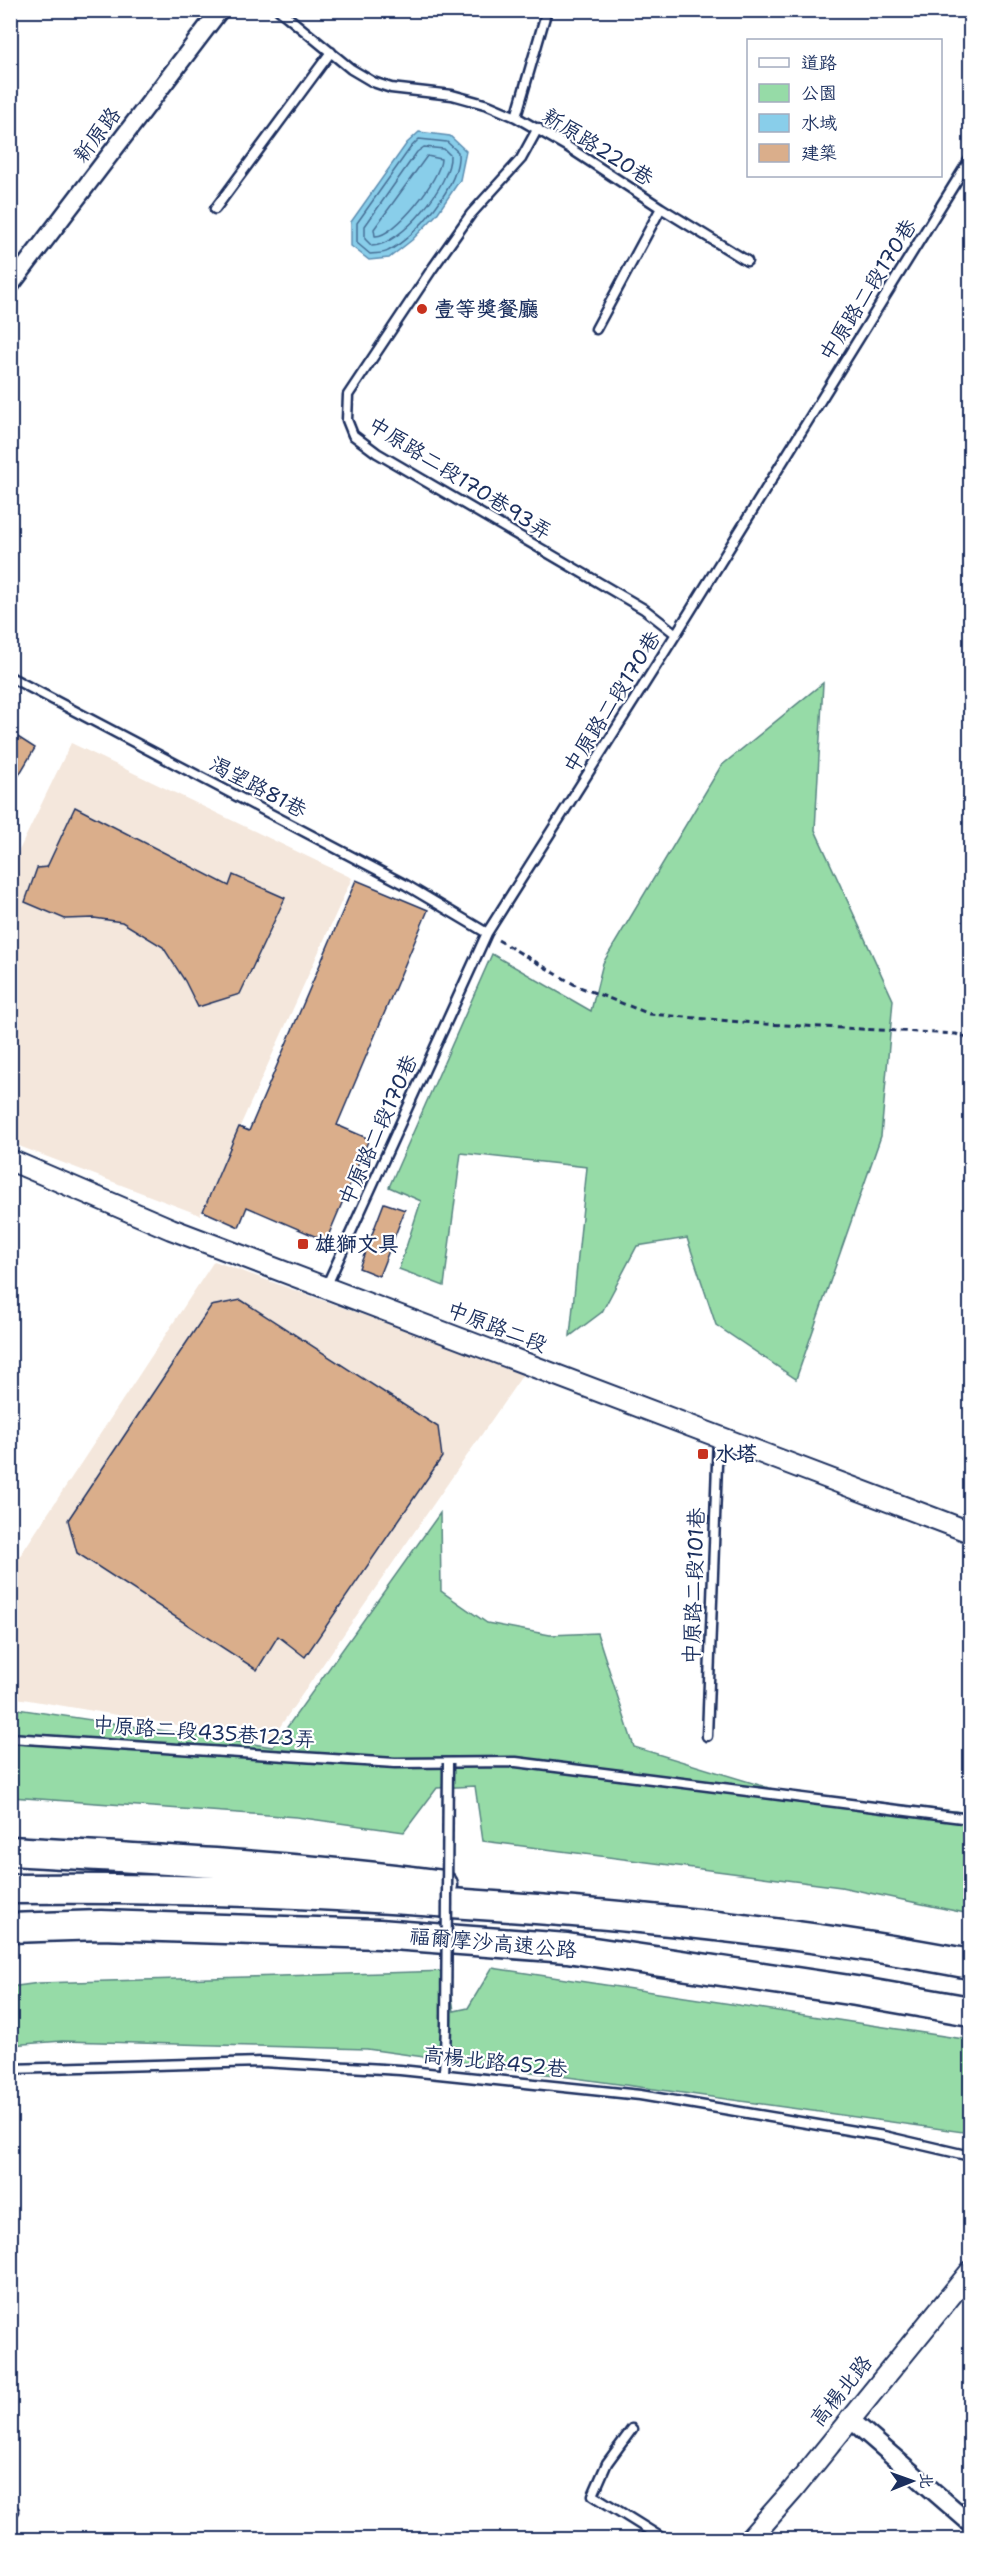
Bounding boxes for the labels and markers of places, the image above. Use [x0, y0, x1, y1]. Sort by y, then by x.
place label: 壹等獎餐廳 [434, 295, 539, 323]
marker: 壹等獎餐廳 [415, 302, 429, 316]
place label: 雄獅文具 [315, 1230, 399, 1258]
marker: 雄獅文具 [296, 1237, 310, 1251]
place label: 水塔 [715, 1440, 757, 1468]
marker: 水塔 [696, 1447, 710, 1461]

